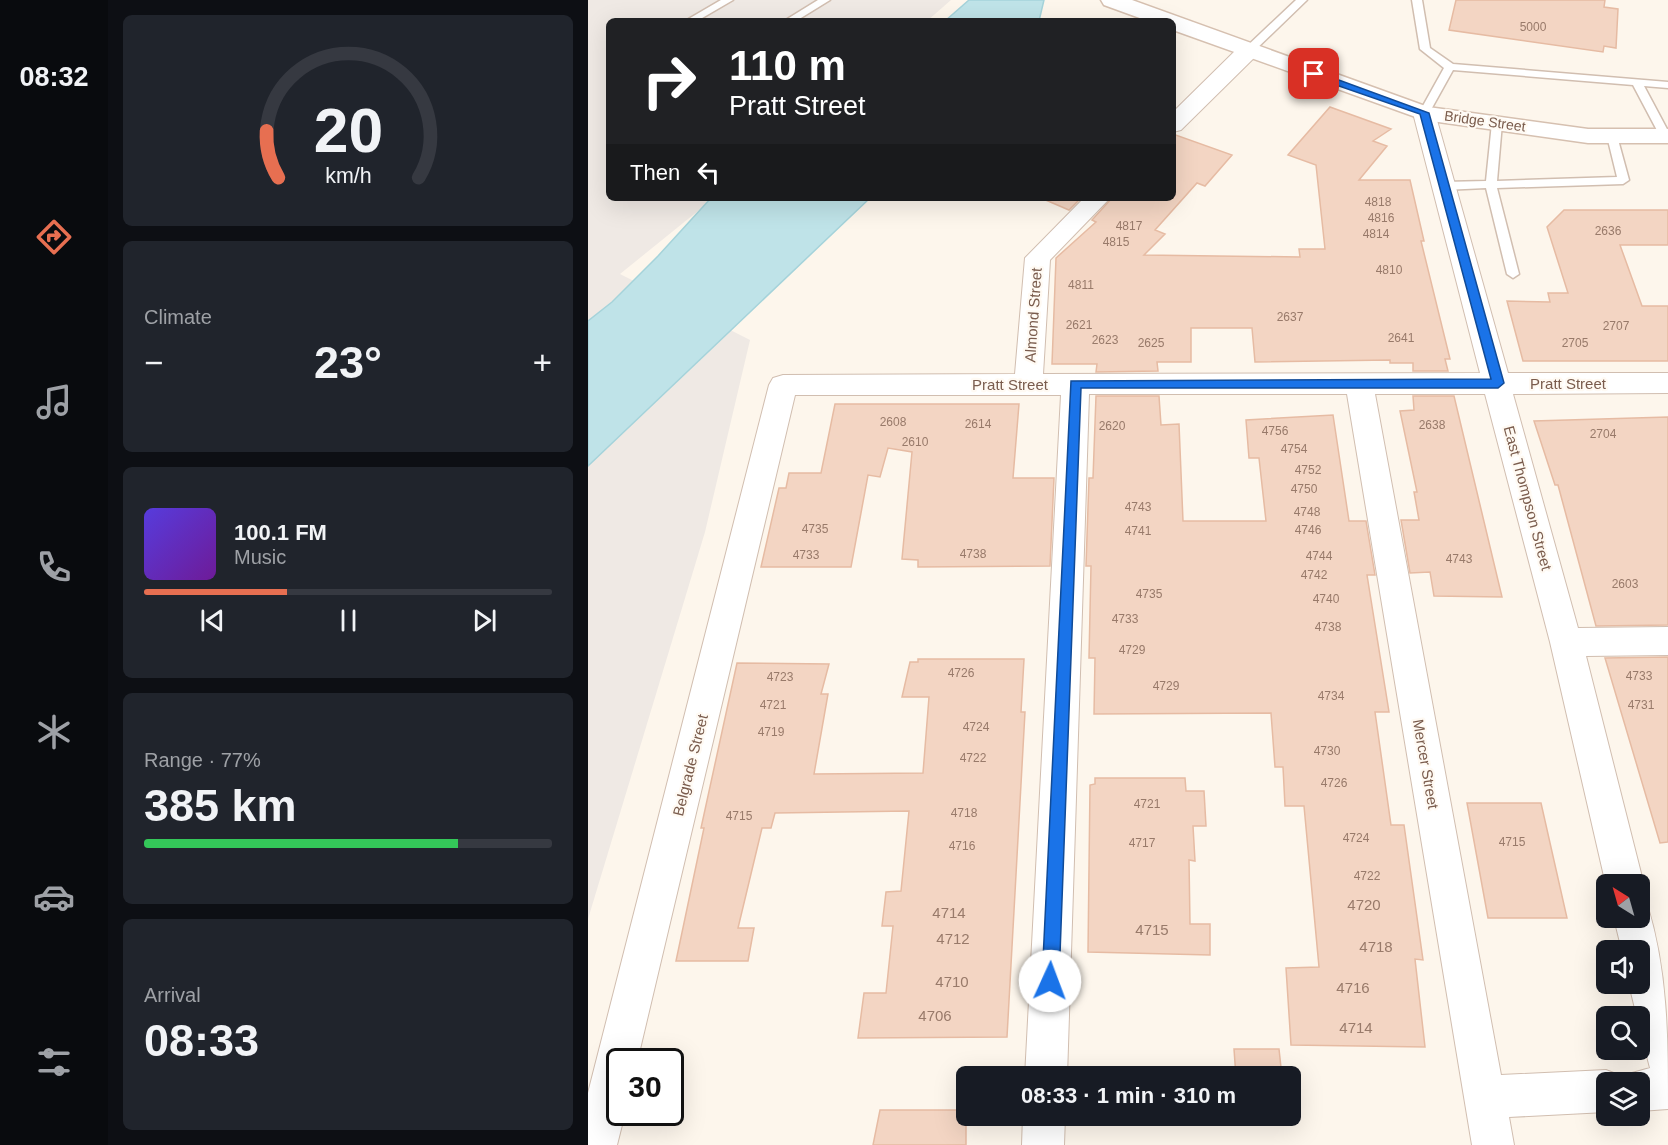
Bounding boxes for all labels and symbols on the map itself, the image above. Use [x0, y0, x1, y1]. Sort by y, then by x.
house number: 5000 [1520, 20, 1547, 34]
pin [1288, 48, 1339, 99]
street label: Bridge Street [1443, 107, 1527, 135]
house number: 4818 [1365, 195, 1392, 209]
house number: 4816 [1368, 211, 1395, 225]
house number: 4817 [1116, 219, 1143, 233]
house number: 2636 [1595, 224, 1622, 238]
house number: 4814 [1363, 227, 1390, 241]
house number: 4815 [1103, 235, 1130, 249]
house number: 4810 [1376, 263, 1403, 277]
street label: Almond Street [1021, 266, 1045, 363]
house number: 4811 [1068, 278, 1094, 292]
house number: 2637 [1277, 310, 1304, 324]
house number: 2621 [1066, 318, 1093, 332]
house number: 2707 [1603, 319, 1630, 333]
house number: 2641 [1388, 331, 1415, 345]
house number: 2623 [1092, 333, 1119, 347]
house number: 2625 [1138, 336, 1165, 350]
house number: 2705 [1562, 336, 1589, 350]
street label: Pratt Street [1530, 375, 1607, 392]
street label: Pratt Street [972, 376, 1049, 393]
house number: 2608 [880, 415, 907, 429]
house number: 2614 [965, 417, 992, 431]
house number: 2638 [1419, 418, 1446, 432]
house number: 2620 [1099, 419, 1126, 433]
house number: 4756 [1262, 424, 1289, 438]
street label: East Thompson Street [1501, 424, 1556, 573]
house number: 2704 [1590, 427, 1617, 441]
house number: 2610 [902, 435, 929, 449]
house number: 4754 [1281, 442, 1308, 456]
house number: 4752 [1295, 463, 1322, 477]
house number: 4750 [1291, 482, 1318, 496]
house number: 4743 [1125, 500, 1152, 514]
house number: 4748 [1294, 505, 1321, 519]
house number: 4735 [802, 522, 829, 536]
house number: 4746 [1295, 523, 1322, 537]
house number: 4741 [1125, 524, 1152, 538]
house number: 4738 [960, 547, 987, 561]
house number: 4733 [793, 548, 820, 562]
house number: 4744 [1306, 549, 1333, 563]
house number: 4743 [1446, 552, 1473, 566]
house number: 4742 [1301, 568, 1328, 582]
house number: 2603 [1612, 577, 1639, 591]
house number: 4735 [1136, 587, 1163, 601]
house number: 4740 [1313, 592, 1340, 606]
house number: 4733 [1112, 612, 1139, 626]
house number: 4738 [1315, 620, 1342, 634]
house number: 4729 [1119, 643, 1146, 657]
house number: 4726 [948, 666, 975, 680]
house number: 4733 [1626, 669, 1653, 683]
house number: 4723 [767, 670, 794, 684]
house number: 4729 [1153, 679, 1180, 693]
house number: 4734 [1318, 689, 1345, 703]
house number: 4721 [760, 698, 787, 712]
house number: 4731 [1628, 698, 1655, 712]
street label: Belgrade Street [669, 712, 711, 818]
street label: Mercer Street [1410, 718, 1442, 811]
house number: 4724 [963, 720, 990, 734]
house number: 4719 [758, 725, 785, 739]
house number: 4730 [1314, 744, 1341, 758]
house number: 4722 [960, 751, 987, 765]
house number: 4726 [1321, 776, 1348, 790]
house number: 4721 [1134, 797, 1161, 811]
house number: 4718 [951, 806, 978, 820]
house number: 4715 [726, 809, 753, 823]
house number: 4724 [1343, 831, 1370, 845]
house number: 4715 [1499, 835, 1526, 849]
house number: 4717 [1129, 836, 1156, 850]
house number: 4716 [949, 839, 976, 853]
house number: 4722 [1354, 869, 1381, 883]
north arrow [1596, 874, 1650, 928]
house number: 4720 [1347, 896, 1381, 913]
house number: 4714 [932, 904, 966, 921]
house number: 4715 [1135, 921, 1169, 938]
house number: 4712 [936, 930, 970, 947]
house number: 4718 [1359, 938, 1393, 955]
position arrow [1018, 949, 1082, 1013]
house number: 4710 [935, 973, 969, 990]
house number: 4716 [1336, 979, 1370, 996]
house number: 4706 [918, 1007, 952, 1024]
house number: 4714 [1339, 1019, 1373, 1036]
speed limit sign: 30 [606, 1048, 684, 1126]

